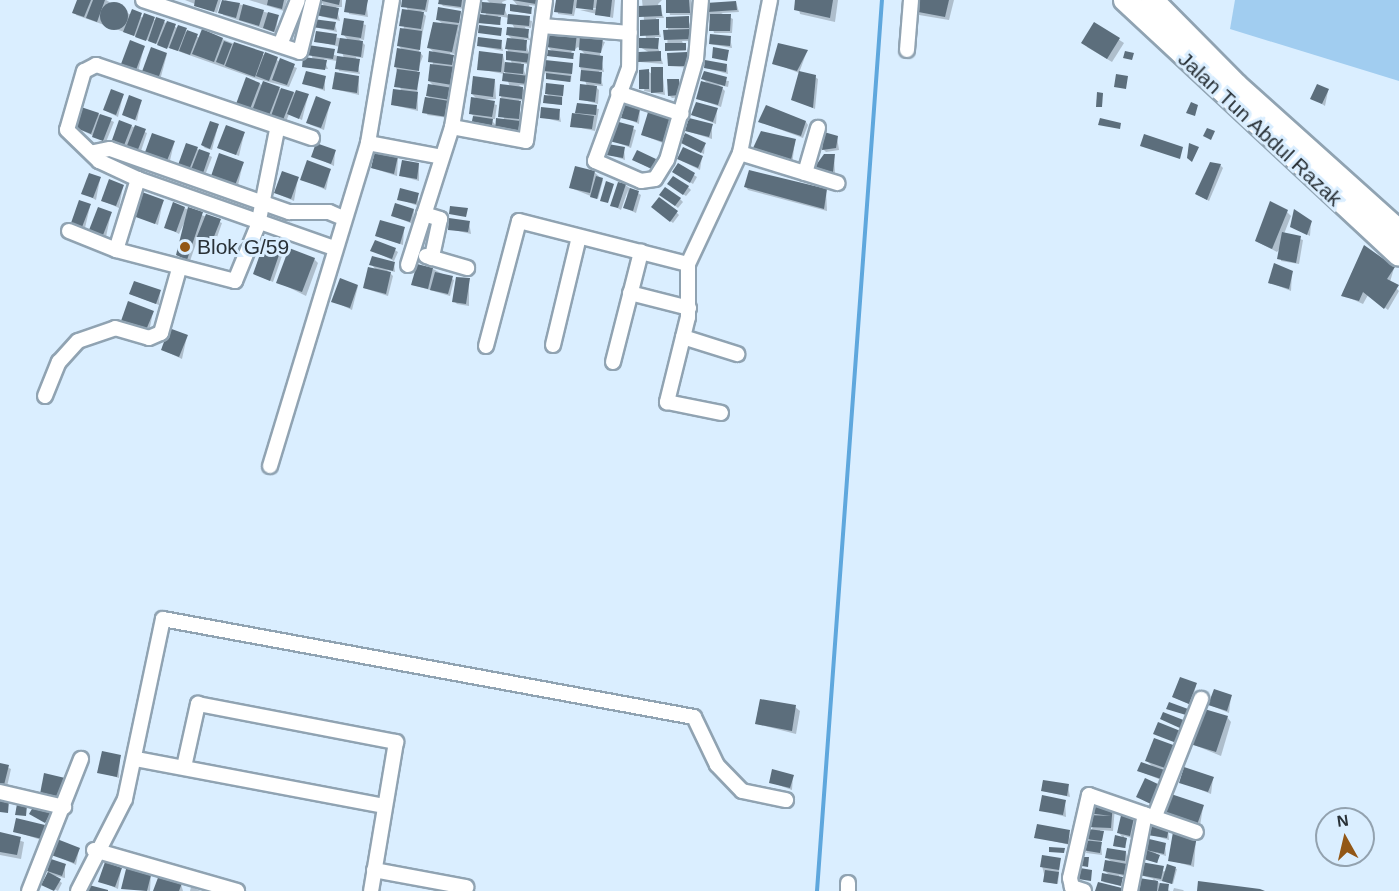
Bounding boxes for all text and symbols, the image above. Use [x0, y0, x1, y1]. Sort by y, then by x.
street label: Jalan Tun Abdul Razak [1172, 46, 1348, 212]
place label: Blok G/59 [197, 234, 289, 260]
marker: Blok G/59 [178, 240, 192, 254]
north arrow [1315, 807, 1375, 867]
text: N [1336, 811, 1350, 830]

